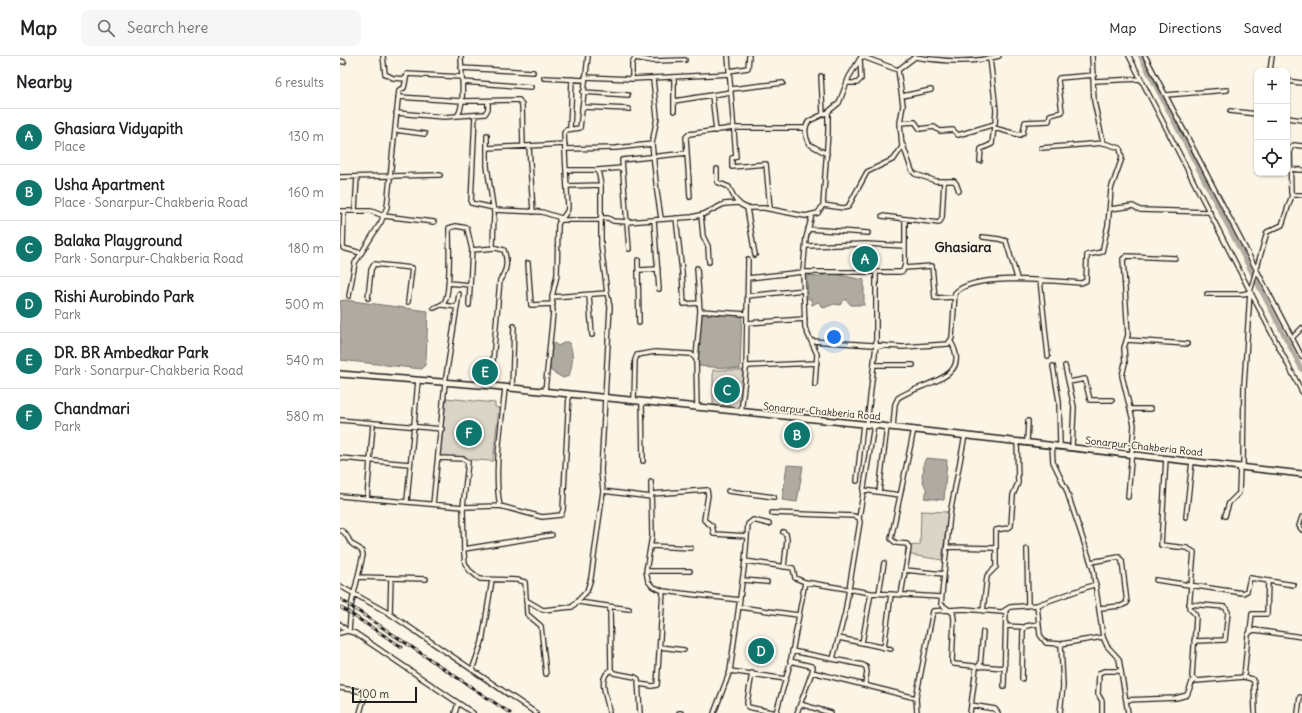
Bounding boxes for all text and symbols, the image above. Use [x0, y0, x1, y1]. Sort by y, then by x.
search box [81, 10, 361, 46]
text: Map [20, 16, 57, 40]
icon: search [95, 17, 117, 39]
text: Search here [127, 18, 208, 37]
text: Map [1109, 19, 1136, 37]
text: Directions [1158, 19, 1222, 37]
text: Saved [1244, 19, 1282, 37]
map controls [1254, 68, 1290, 176]
button: + [1254, 68, 1290, 104]
text: Nearby [16, 71, 72, 93]
text: 6 results [275, 74, 324, 91]
button: − [1254, 104, 1290, 140]
text: Ghasiara Vidyapith [54, 119, 183, 138]
text: A [25, 128, 33, 145]
text: 130 m [288, 128, 324, 145]
text: Place [54, 138, 85, 155]
button: locate [1254, 140, 1290, 176]
text: Usha Apartment [54, 175, 164, 194]
text: B [25, 184, 33, 201]
text: 160 m [288, 184, 324, 201]
text: Place · Sonarpur-Chakberia Road [54, 194, 248, 211]
text: Balaka Playground [54, 231, 182, 250]
district label: Ghasiara [934, 238, 992, 256]
text: C [25, 240, 33, 257]
text: 180 m [288, 240, 324, 257]
pin: A [852, 244, 878, 274]
text: Park · Sonarpur-Chakberia Road [54, 250, 243, 267]
text: Rishi Aurobindo Park [54, 287, 194, 306]
text: D [24, 296, 34, 313]
text: 500 m [285, 296, 324, 313]
text: Park [54, 306, 81, 323]
your location [824, 327, 844, 347]
text: DR. BR Ambedkar Park [54, 343, 209, 362]
text: E [25, 352, 33, 369]
text: 540 m [286, 352, 324, 369]
pin: E [472, 357, 498, 387]
text: Park · Sonarpur-Chakberia Road [54, 362, 243, 379]
pin: C [714, 375, 740, 405]
text: Chandmari [54, 399, 130, 418]
street label: Sonarpur-Chakberia Road [763, 400, 881, 423]
text: F [25, 408, 33, 425]
text: 580 m [286, 408, 324, 425]
text: Park [54, 418, 81, 435]
pin: F [456, 418, 482, 448]
pin: B [784, 420, 810, 450]
street label: Sonarpur-Chakberia Road [1085, 434, 1203, 459]
pin: D [748, 636, 774, 666]
scale bar [352, 685, 417, 704]
text: 100 m [358, 687, 389, 701]

